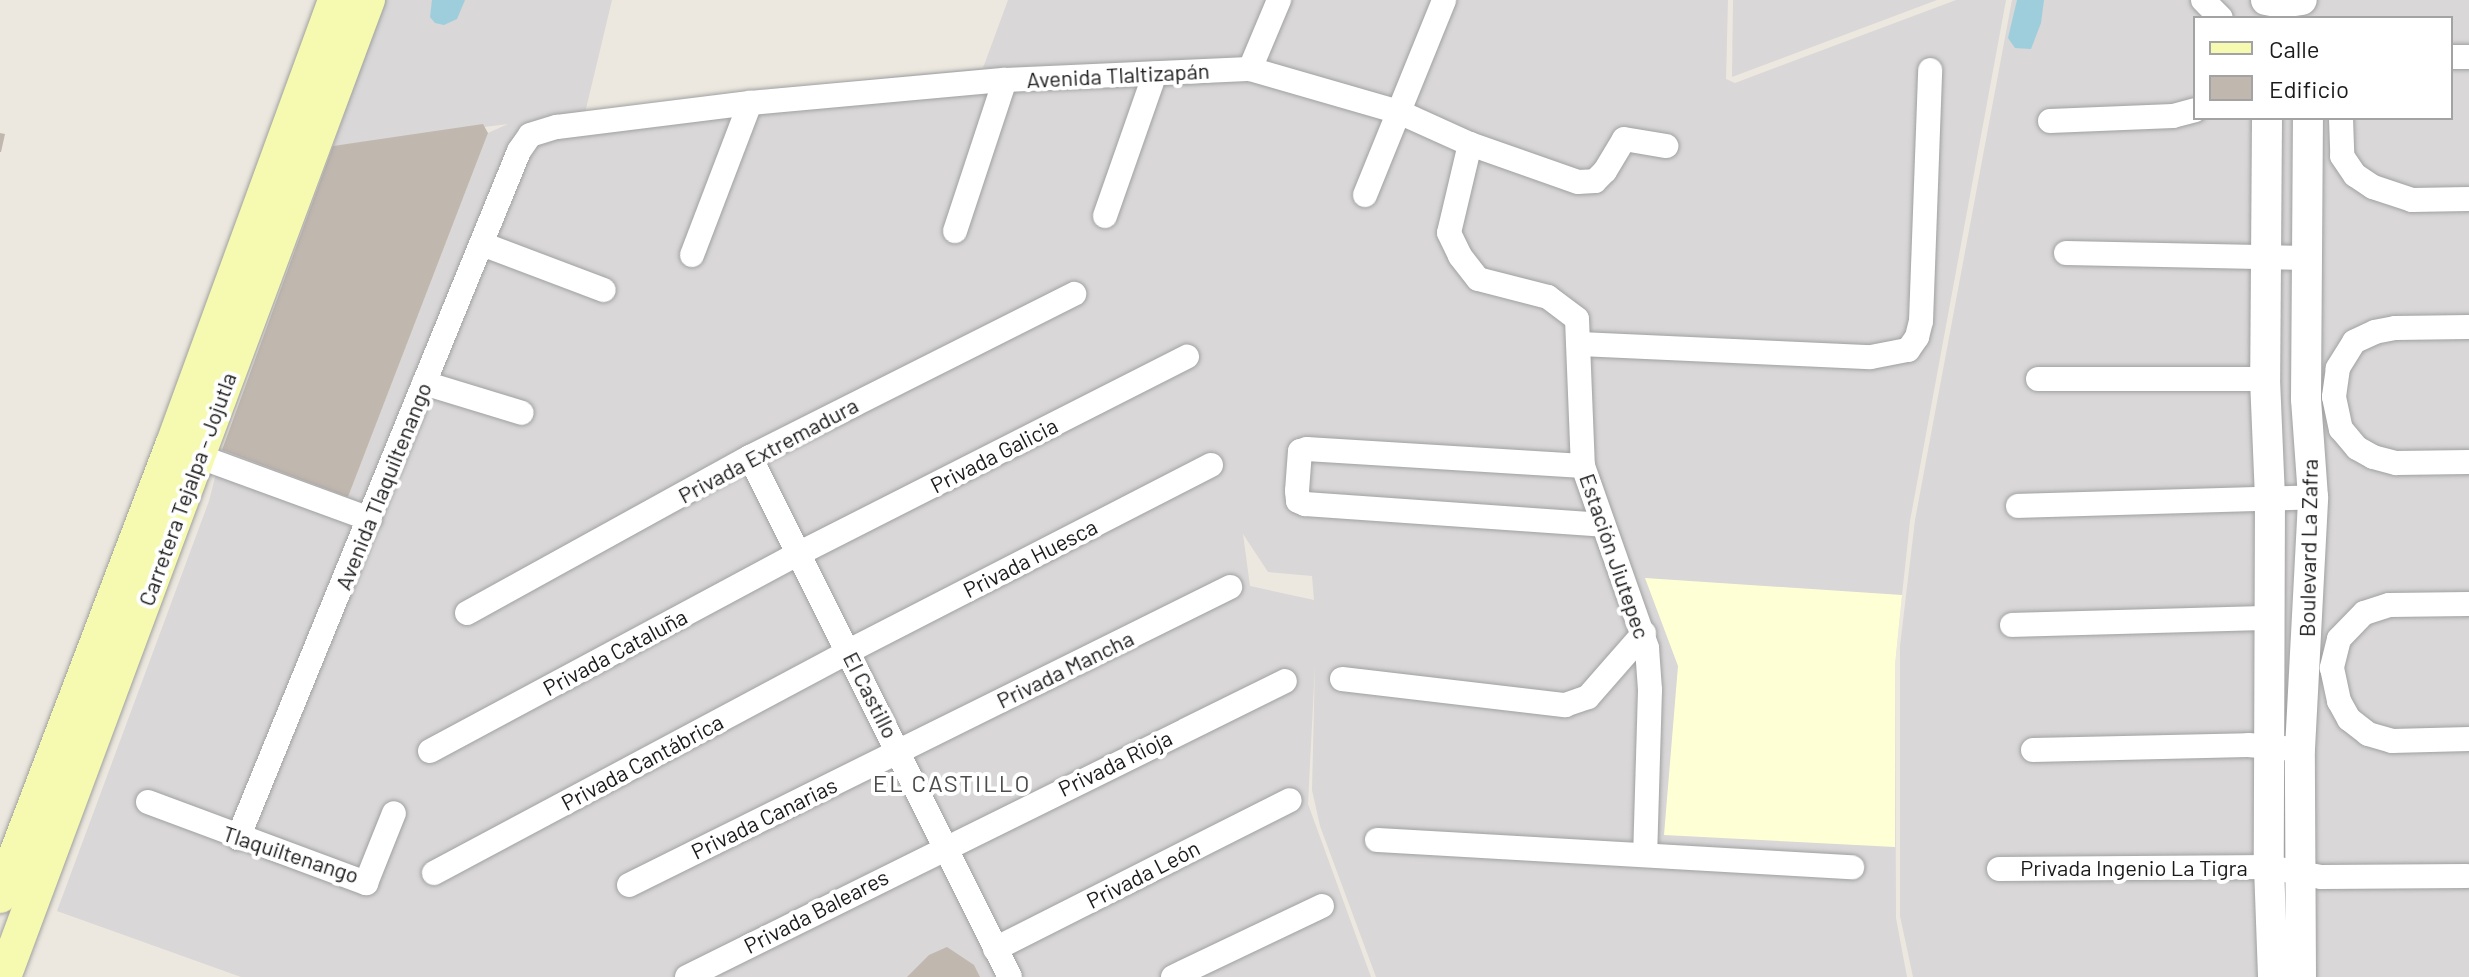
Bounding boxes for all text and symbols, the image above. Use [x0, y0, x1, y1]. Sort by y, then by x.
legend [2193, 16, 2453, 120]
text: Calle [2269, 34, 2320, 63]
street label: Avenida Tlaltizapán [1026, 57, 1210, 93]
text: Edificio [2269, 74, 2349, 103]
street label: Carretera Tejalpa - Jojutla [132, 369, 242, 609]
street label: Avenida Tlaquiltenango [329, 379, 437, 593]
street label: Privada Extremadura [674, 391, 862, 509]
street label: Privada Galicia [926, 412, 1062, 498]
street label: Boulevard La Zafra [2293, 459, 2323, 637]
street label: Estación Jiutepec [1574, 470, 1656, 642]
street label: Privada Huesca [959, 513, 1101, 603]
street label: Privada Cataluña [538, 603, 692, 701]
street label: Privada Mancha [992, 624, 1138, 714]
street label: El Castillo [838, 647, 904, 743]
street label: Privada Cantábrica [557, 708, 727, 816]
street label: Privada Rioja [1054, 724, 1176, 802]
district label: EL CASTILLO [873, 769, 1031, 797]
street label: Privada Canarias [687, 771, 841, 865]
street label: Tlaquiltenango [220, 820, 362, 888]
street label: Privada León [1082, 834, 1204, 914]
street label: Privada Ingenio La Tigra [2020, 855, 2248, 881]
street label: Privada Baleares [739, 863, 893, 959]

